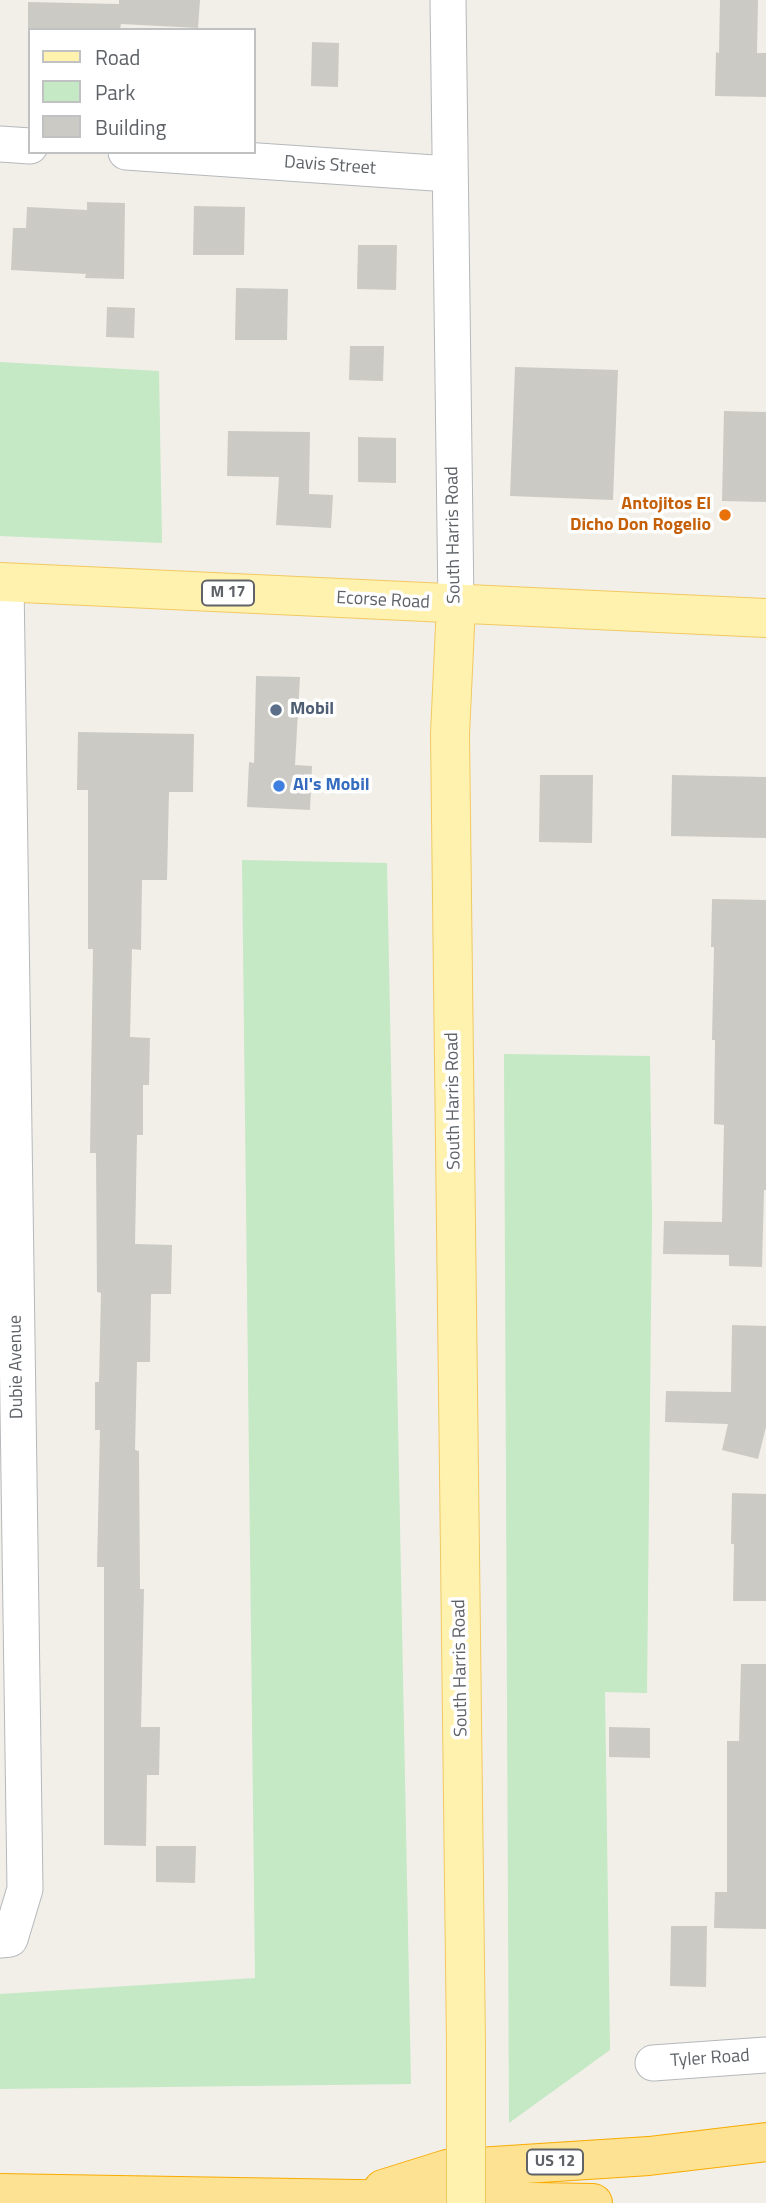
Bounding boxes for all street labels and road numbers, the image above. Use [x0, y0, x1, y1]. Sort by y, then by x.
street label: Davis Street [283, 152, 377, 180]
street label: South Harris Road [442, 466, 466, 604]
road number: M 17 [202, 580, 254, 606]
street label: Ecorse Road [336, 588, 430, 614]
street label: South Harris Road [442, 1032, 466, 1170]
street label: Dubie Avenue [5, 1315, 29, 1419]
street label: South Harris Road [449, 1599, 473, 1737]
street label: Tyler Road [670, 2045, 750, 2073]
road number: US 12 [527, 2150, 583, 2174]

